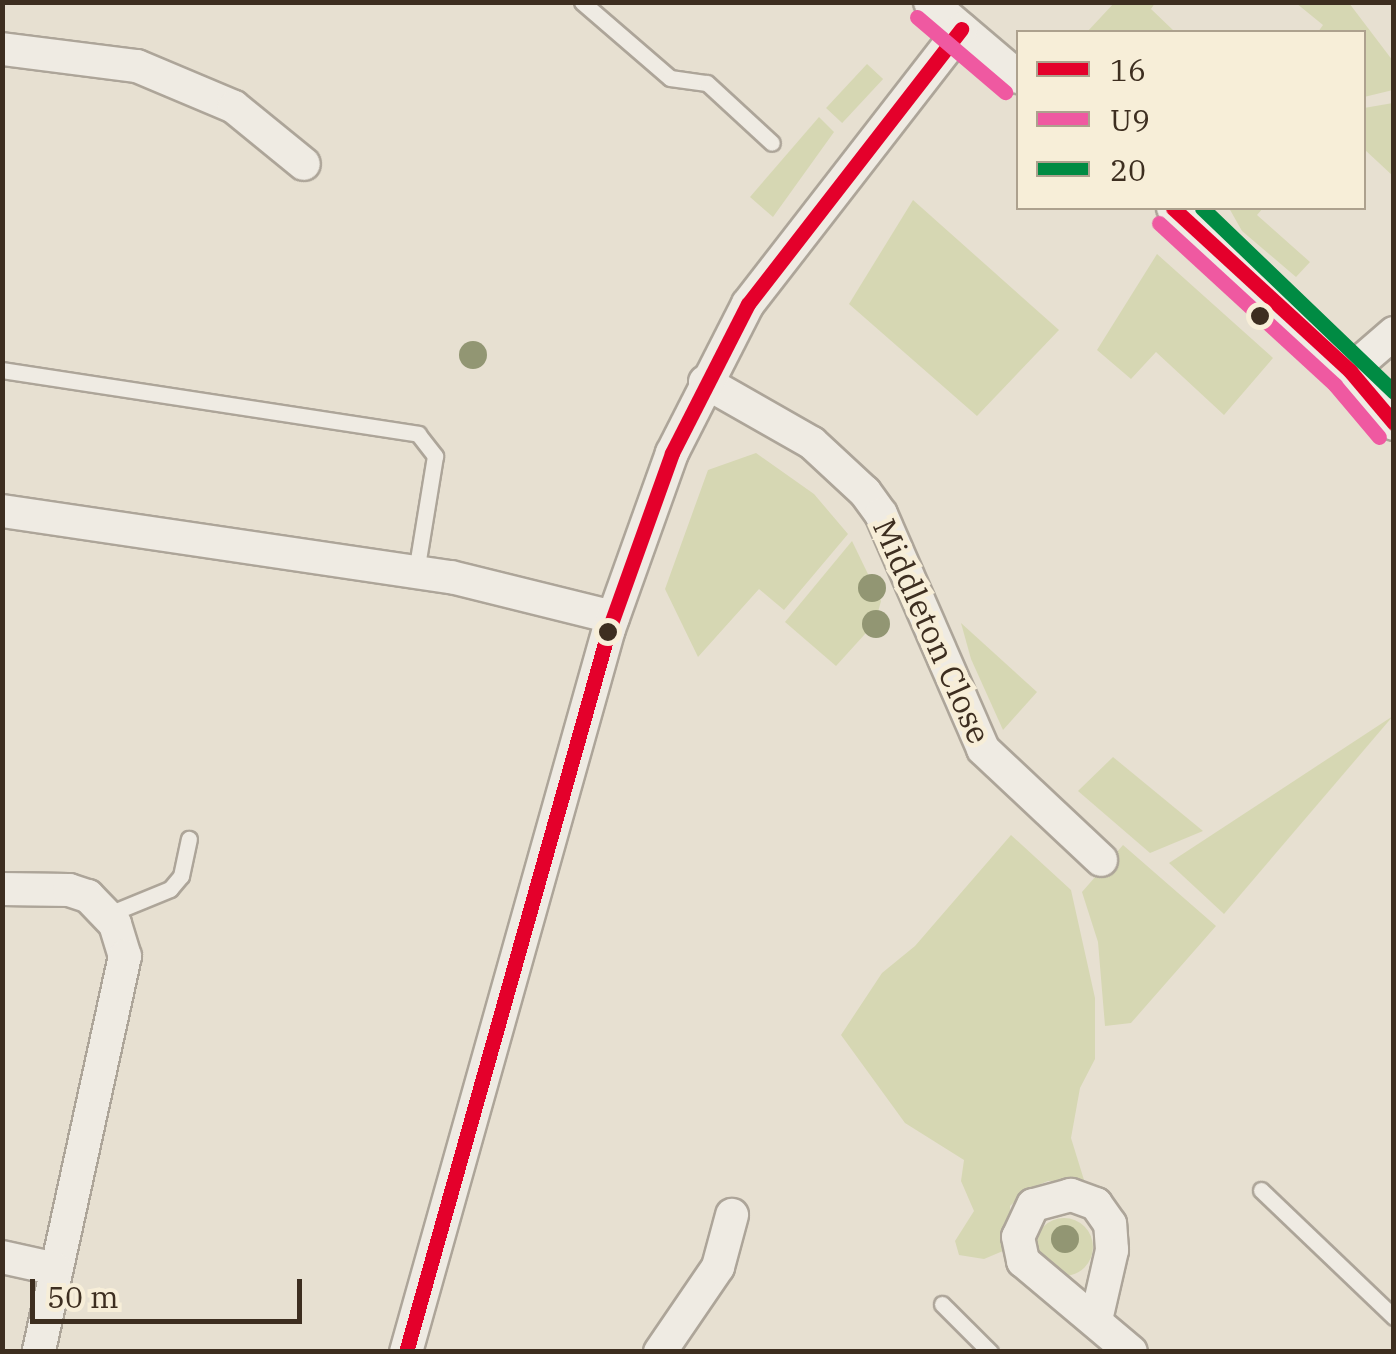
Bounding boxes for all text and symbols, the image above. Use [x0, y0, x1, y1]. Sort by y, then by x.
legend [1016, 30, 1366, 210]
text: 16 [1110, 50, 1146, 89]
text: U9 [1110, 100, 1150, 139]
text: 20 [1110, 150, 1146, 189]
unlabelled marker [1250, 306, 1270, 326]
street label: Middleton Close [865, 513, 999, 749]
unlabelled marker [598, 622, 618, 642]
scale bar [35, 1259, 308, 1321]
text: 50 m [47, 1277, 119, 1316]

